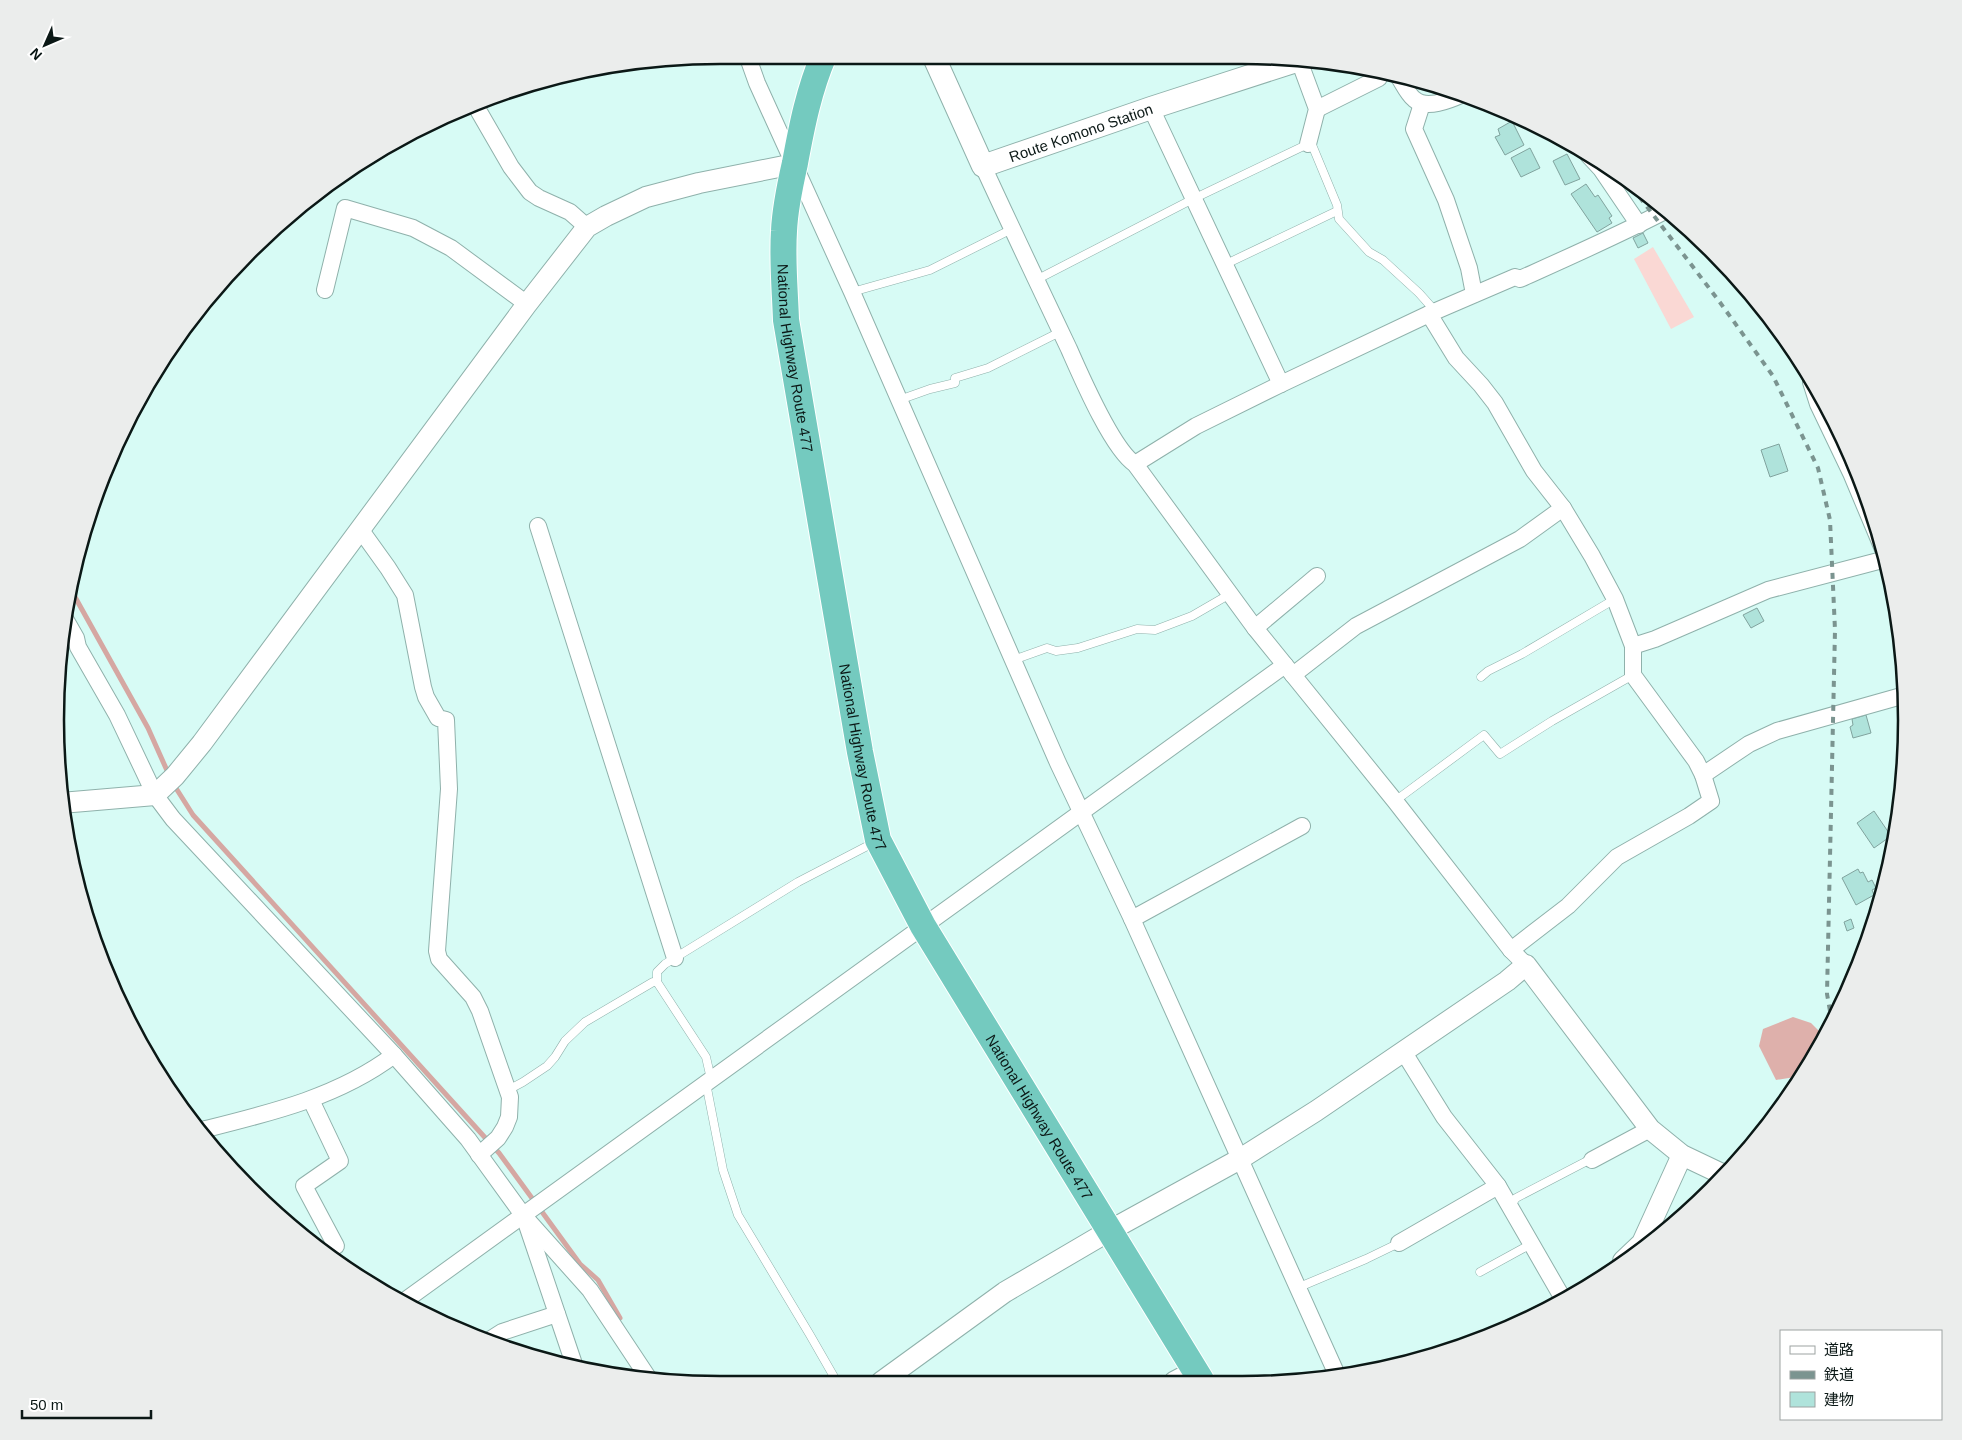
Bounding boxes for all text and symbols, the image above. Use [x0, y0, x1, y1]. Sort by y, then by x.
north arrow [20, 20, 70, 70]
text: N [27, 45, 45, 63]
street label: Route Komono Station [1006, 100, 1155, 165]
street label: National Highway Route 477 [775, 264, 817, 454]
street label: National Highway Route 477 [837, 662, 891, 854]
street label: National Highway Route 477 [983, 1031, 1097, 1202]
legend [1780, 1330, 1942, 1420]
text: 道路 [1824, 1341, 1854, 1358]
text: 鉄道 [1824, 1366, 1854, 1383]
scale bar [22, 1388, 151, 1420]
text: 建物 [1824, 1391, 1854, 1408]
text: 50 m [30, 1396, 63, 1413]

